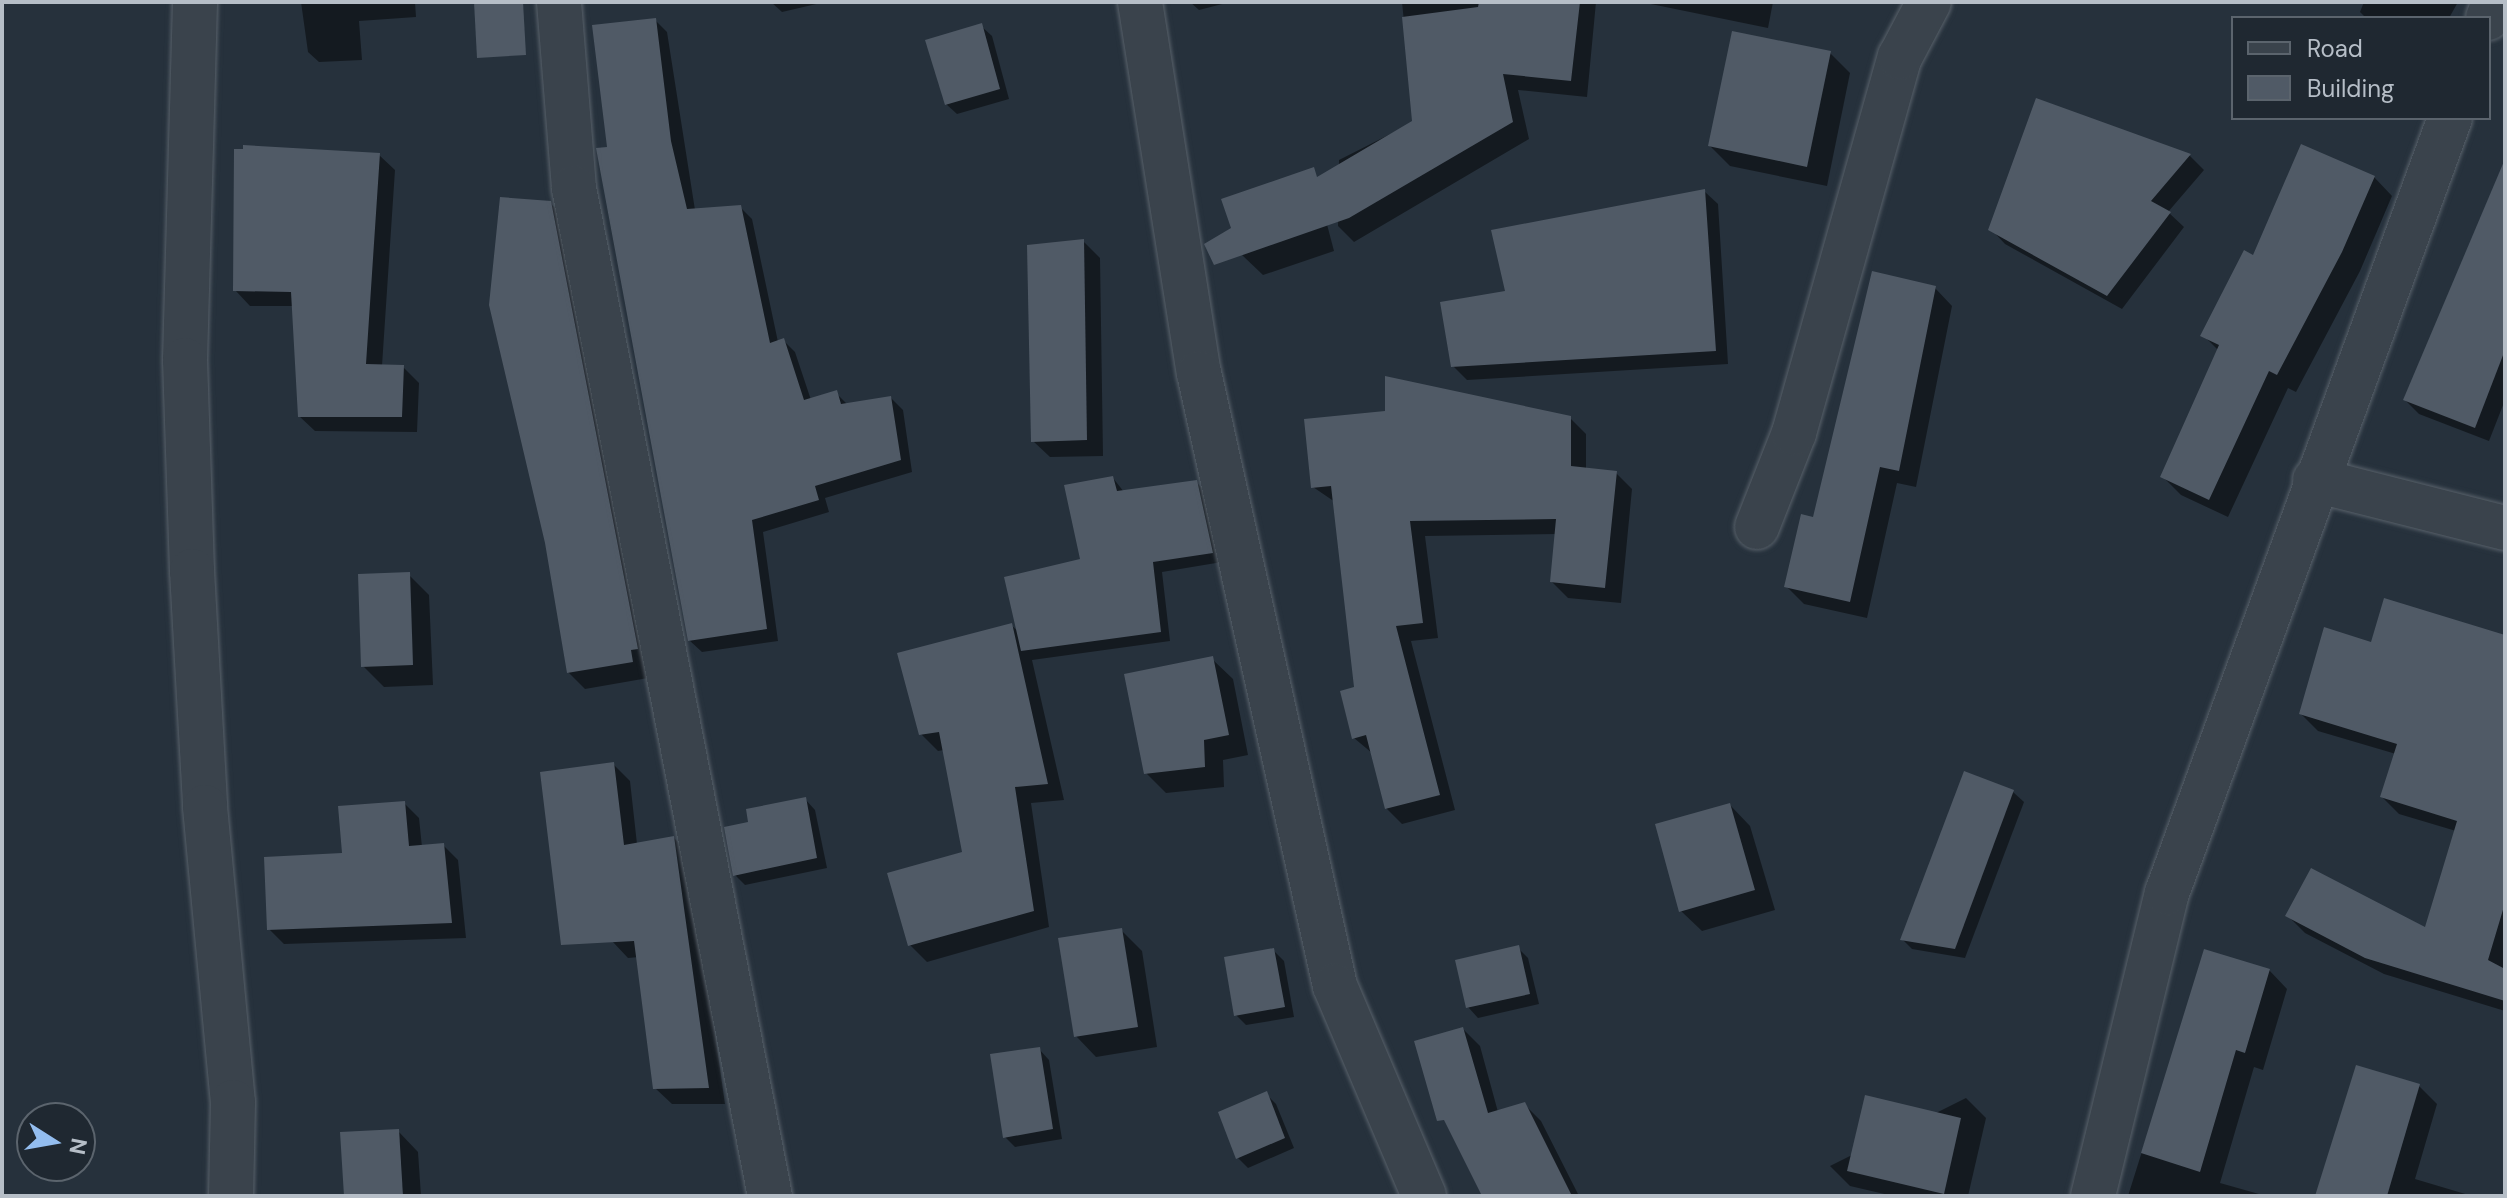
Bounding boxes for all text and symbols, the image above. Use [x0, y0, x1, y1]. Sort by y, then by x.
legend [2231, 16, 2491, 120]
text: Road [2307, 33, 2363, 64]
text: Building [2307, 73, 2394, 104]
north arrow [16, 1102, 96, 1182]
text: N [62, 1136, 94, 1157]

